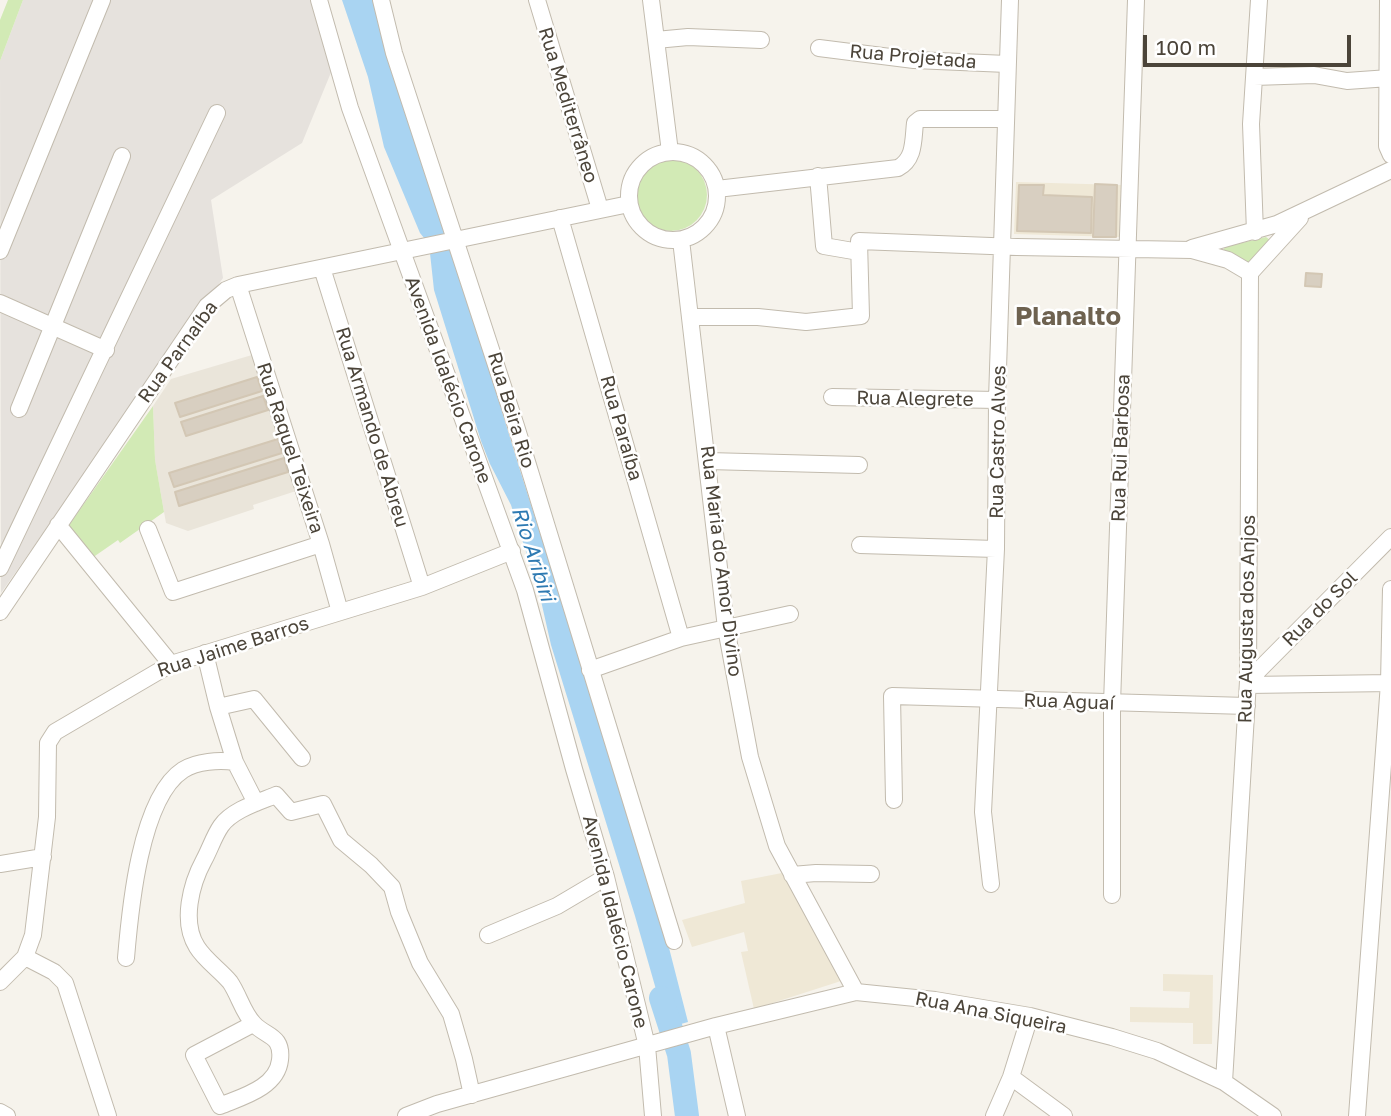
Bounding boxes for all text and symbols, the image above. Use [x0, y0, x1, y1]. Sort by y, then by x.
scale bar [1146, 21, 1354, 65]
street label: Rua Mediterrâneo [533, 24, 603, 186]
text: 100 m [1156, 34, 1216, 60]
street label: Rua Projetada [849, 40, 977, 74]
street label: Avenida Idalécio Carone [400, 273, 496, 487]
street label: Rua Parnaíba [133, 297, 223, 407]
district label: Planalto [1015, 301, 1121, 333]
street label: Rua Armando de Abreu [331, 324, 413, 530]
street label: Rua Beira Rio [482, 349, 540, 471]
street label: Rua Raquel Teixeira [252, 360, 328, 536]
street label: Rua Castro Alves [985, 365, 1011, 519]
street label: Rua Paraíba [595, 373, 647, 483]
street label: Rua Rui Barbosa [1107, 374, 1135, 522]
street label: Rua Alegrete [856, 387, 974, 411]
street label: Rua Maria do Amor Divino [696, 444, 746, 678]
water label: Rio Aribiri [506, 504, 560, 604]
street label: Rua Augusta dos Anjos [1234, 515, 1260, 723]
street label: Rua do Sol [1278, 567, 1362, 651]
street label: Rua Jaime Barros [154, 612, 312, 682]
street label: Rua Aguaí [1023, 689, 1115, 715]
street label: Avenida Idalécio Carone [577, 813, 653, 1031]
street label: Rua Ana Siqueira [913, 987, 1069, 1039]

